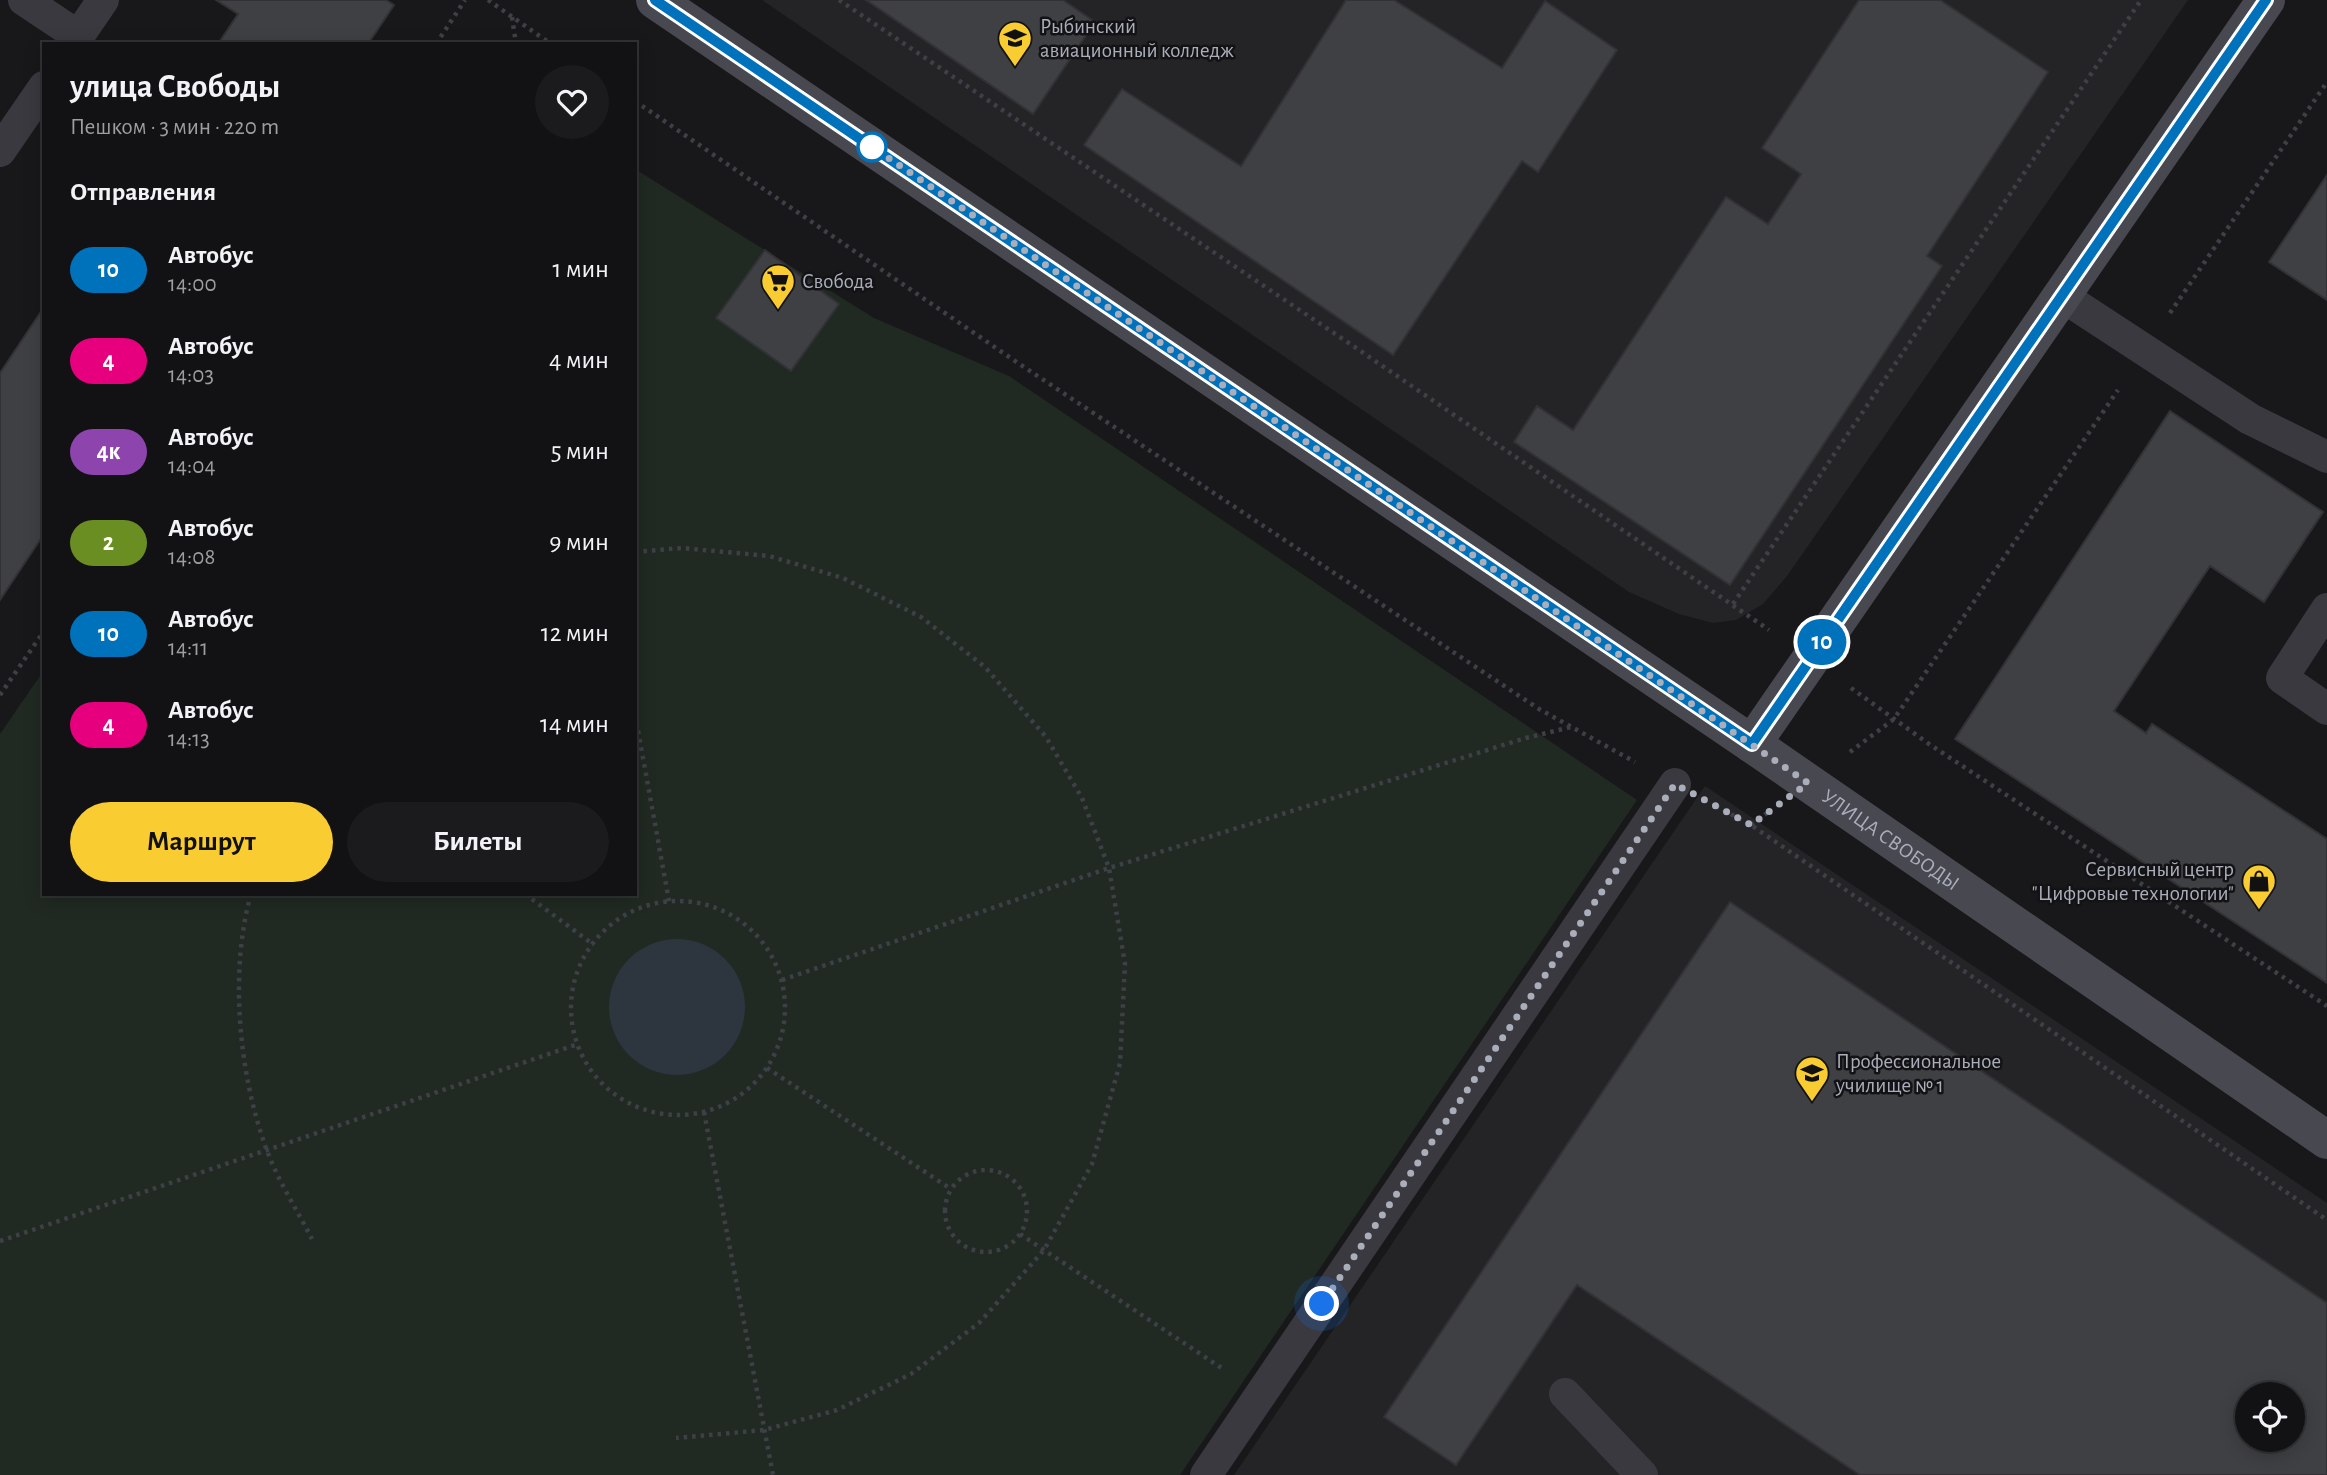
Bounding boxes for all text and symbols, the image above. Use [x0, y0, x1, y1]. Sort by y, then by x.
place label: Рыбинский авиационный колледж [1040, 16, 1234, 61]
school or university icon: Рыбинский авиационный колледж [996, 19, 1034, 68]
button: heart [535, 65, 609, 139]
text: улица Свободы [70, 71, 280, 104]
text: Пешком · 3 мин · 220 m [70, 116, 279, 139]
unlabelled marker [857, 132, 887, 162]
text: Отправления [70, 179, 216, 205]
text: Автобус [168, 242, 254, 268]
text: 1 мин [553, 256, 609, 282]
text: 10 [98, 258, 119, 282]
supermarket icon: Свобода [759, 262, 797, 311]
place label: Свобода [802, 271, 874, 292]
text: 14:00 [168, 273, 217, 296]
text: Автобус [168, 333, 254, 359]
text: 4 мин [549, 347, 609, 373]
text: 4 [102, 349, 115, 373]
text: 14:03 [168, 364, 214, 387]
text: Автобус [168, 424, 254, 450]
text: 5 мин [551, 438, 609, 464]
text: 4к [97, 440, 120, 464]
text: 14:04 [168, 455, 215, 478]
text: Автобус [168, 515, 254, 541]
text: 9 мин [549, 529, 609, 555]
text: 2 [103, 531, 114, 555]
text: 14:08 [168, 546, 215, 569]
text: Автобус [168, 606, 254, 632]
line badge: 10 [1790, 619, 1854, 665]
text: 12 мин [541, 620, 609, 646]
text: 10 [98, 622, 119, 646]
text: 10 [1811, 630, 1833, 654]
text: 14:11 [168, 637, 208, 660]
text: Автобус [168, 697, 254, 723]
text: 14 мин [540, 711, 609, 737]
text: 4 [102, 713, 115, 737]
text: 14:13 [168, 728, 210, 751]
street label: УЛИЦА СВОБОДЫ [1818, 785, 1963, 894]
button: Маршрут [70, 802, 333, 882]
button: Билеты [347, 802, 609, 882]
place label: Сервисный центр "Цифровые технологии" [2032, 859, 2234, 904]
shop icon: Сервисный центр "Цифровые технологии" [2240, 862, 2278, 911]
place label: Профессиональное училище № 1 [1835, 1051, 2001, 1096]
school or university icon: Профессиональное училище № 1 [1793, 1054, 1831, 1103]
your location [1304, 1286, 1339, 1321]
map controls [2235, 1382, 2305, 1452]
button: locate [2235, 1382, 2305, 1452]

